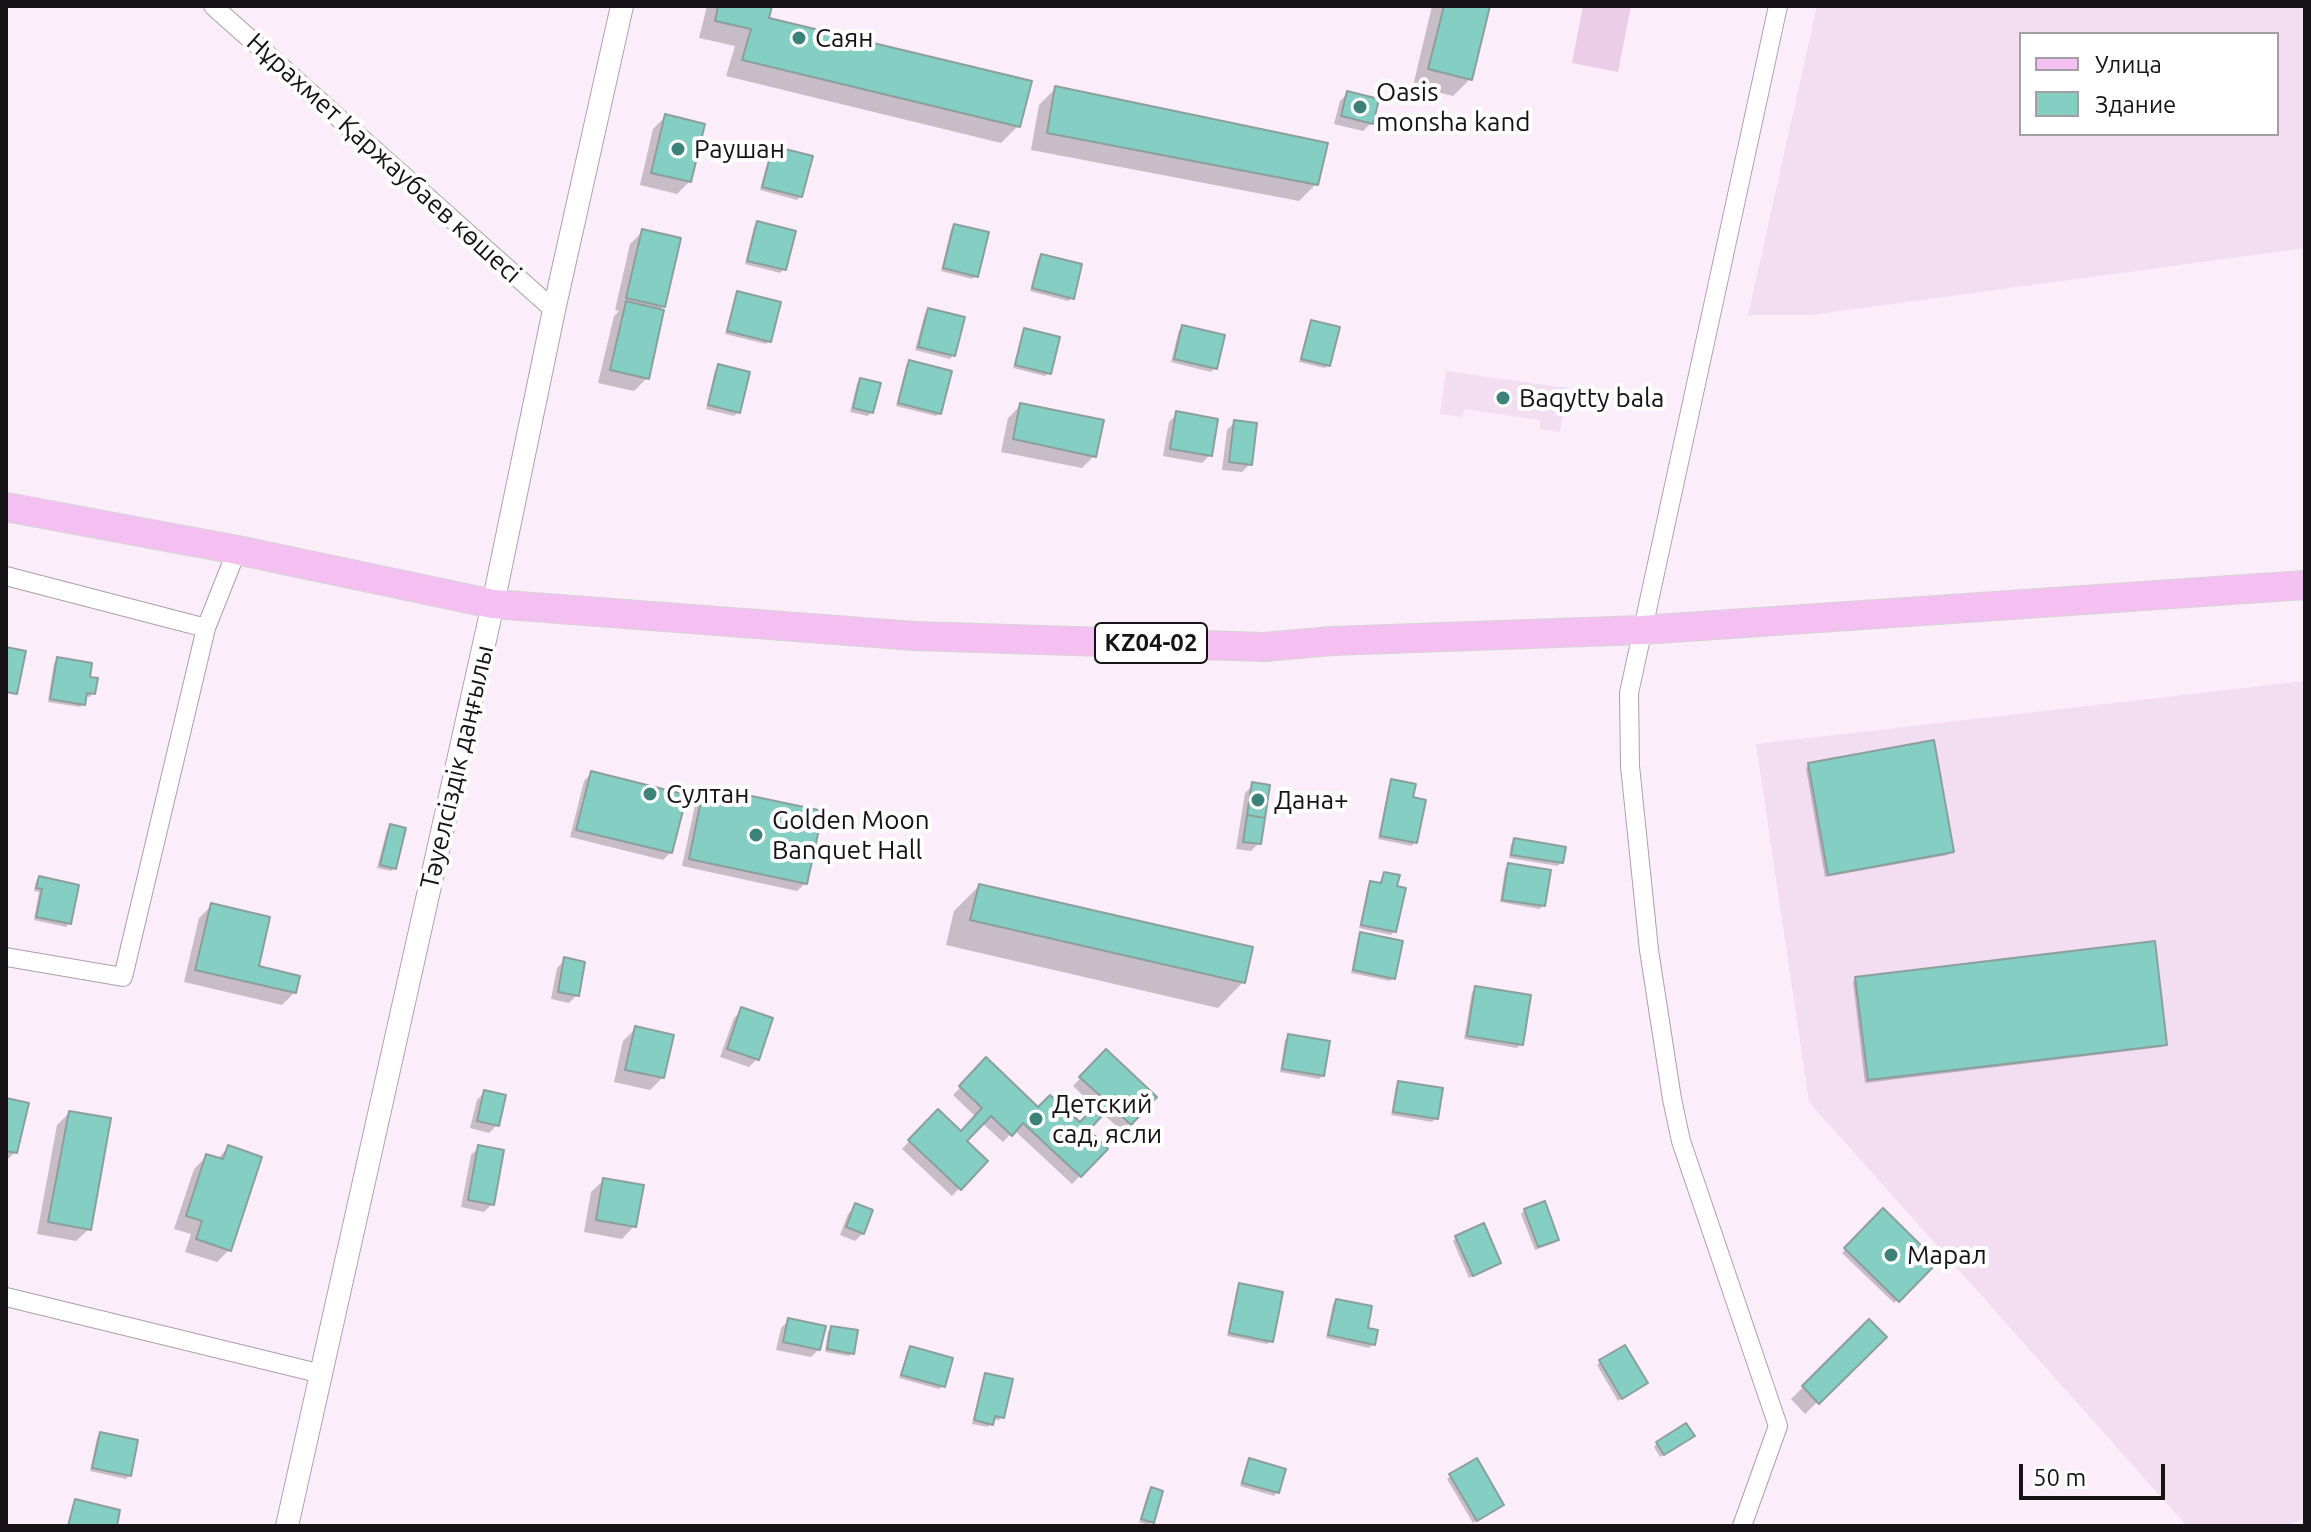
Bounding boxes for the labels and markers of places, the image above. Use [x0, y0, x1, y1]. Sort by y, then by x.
place label: Саян [815, 22, 873, 54]
marker: Саян [790, 29, 808, 47]
place label: Oasis monsha kand [1376, 76, 1530, 138]
marker: Oasis monsha kand [1351, 98, 1369, 116]
place label: Раушан [694, 133, 785, 165]
marker: Раушан [669, 140, 687, 158]
place label: Baqytty bala [1519, 382, 1664, 414]
marker: Baqytty bala [1494, 389, 1512, 407]
place label: Султан [666, 778, 749, 810]
place label: Дана+ [1274, 784, 1349, 816]
marker: Султан [641, 785, 659, 803]
marker: Дана+ [1249, 791, 1267, 809]
place label: Golden Moon Banquet Hall [772, 804, 929, 866]
marker: Golden Moon Banquet Hall [747, 826, 765, 844]
place label: Детский сад, ясли [1052, 1088, 1162, 1150]
marker: Детский сад, ясли [1027, 1110, 1045, 1128]
place label: Марал [1907, 1239, 1987, 1271]
marker: Марал [1882, 1246, 1900, 1264]

